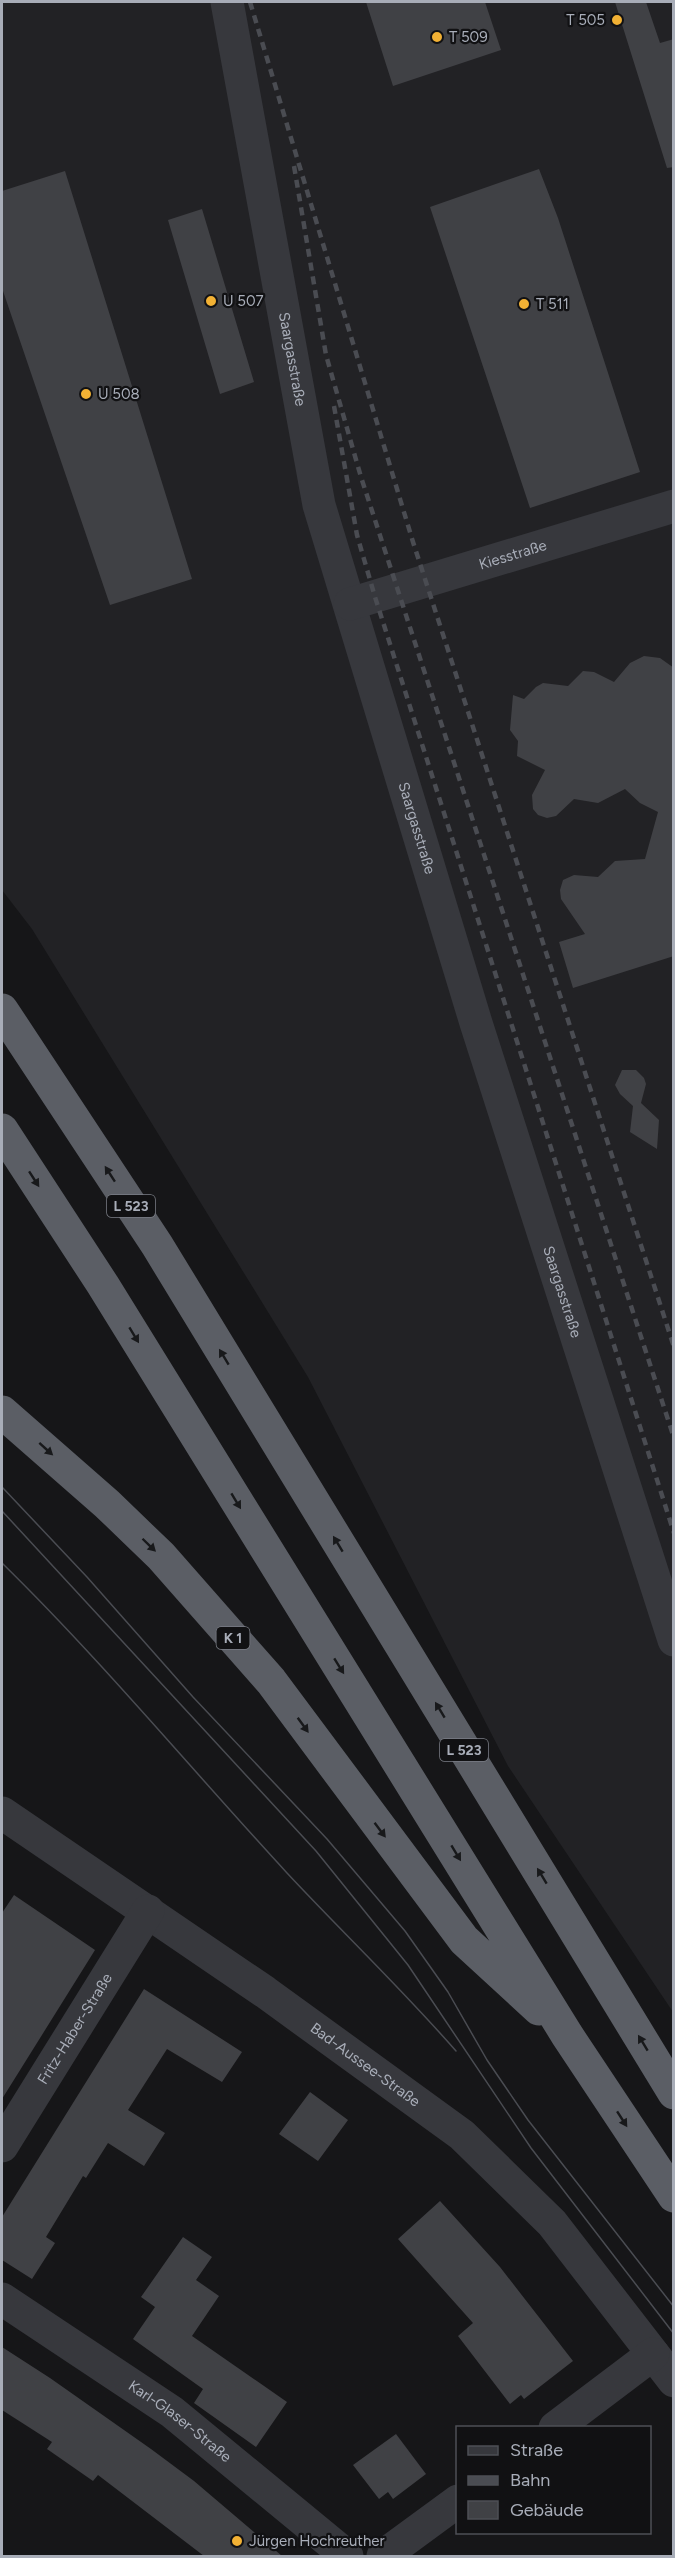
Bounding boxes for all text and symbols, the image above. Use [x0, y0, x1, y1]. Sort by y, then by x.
place label: T 505 [566, 11, 605, 29]
marker: T 505 [610, 13, 624, 27]
place label: T 509 [449, 28, 488, 46]
marker: T 509 [430, 30, 444, 44]
place label: U 507 [223, 292, 264, 310]
marker: U 507 [204, 294, 218, 308]
place label: T 511 [536, 295, 569, 313]
marker: T 511 [517, 297, 531, 311]
street label: Saargasstraße [275, 311, 310, 407]
place label: U 508 [98, 385, 140, 403]
marker: U 508 [79, 387, 93, 401]
street label: Kiesstraße [477, 536, 549, 574]
street label: Saargasstraße [395, 780, 439, 876]
one-way arrow [104, 1166, 116, 1182]
one-way arrow [28, 1170, 39, 1187]
road number: L 523 [107, 1195, 155, 1217]
street label: Saargasstraße [539, 1244, 585, 1340]
one-way arrow [128, 1327, 139, 1343]
one-way arrow [219, 1349, 230, 1365]
one-way arrow [38, 1442, 53, 1455]
one-way arrow [230, 1493, 241, 1509]
one-way arrow [333, 1536, 344, 1552]
one-way arrow [142, 1537, 156, 1551]
road number: K 1 [216, 1627, 250, 1649]
one-way arrow [333, 1658, 344, 1675]
one-way arrow [434, 1702, 445, 1718]
one-way arrow [297, 1717, 309, 1733]
road number: L 523 [440, 1739, 488, 1761]
one-way arrow [374, 1822, 386, 1837]
one-way arrow [451, 1845, 462, 1861]
one-way arrow [536, 1868, 547, 1884]
street label: Fritz-Haber-Straße [34, 1970, 116, 2088]
street label: Bad-Aussee-Straße [307, 2019, 424, 2111]
one-way arrow [638, 2035, 649, 2051]
one-way arrow [616, 2111, 627, 2127]
street label: Karl-Glaser-Straße [125, 2377, 235, 2466]
legend [456, 2426, 651, 2534]
text: Straße [510, 2439, 563, 2461]
text: Bahn [510, 2469, 550, 2491]
text: Gebäude [510, 2499, 584, 2521]
place label: Jürgen Hochreuther [249, 2532, 385, 2550]
marker: Jürgen Hochreuther [230, 2534, 244, 2548]

